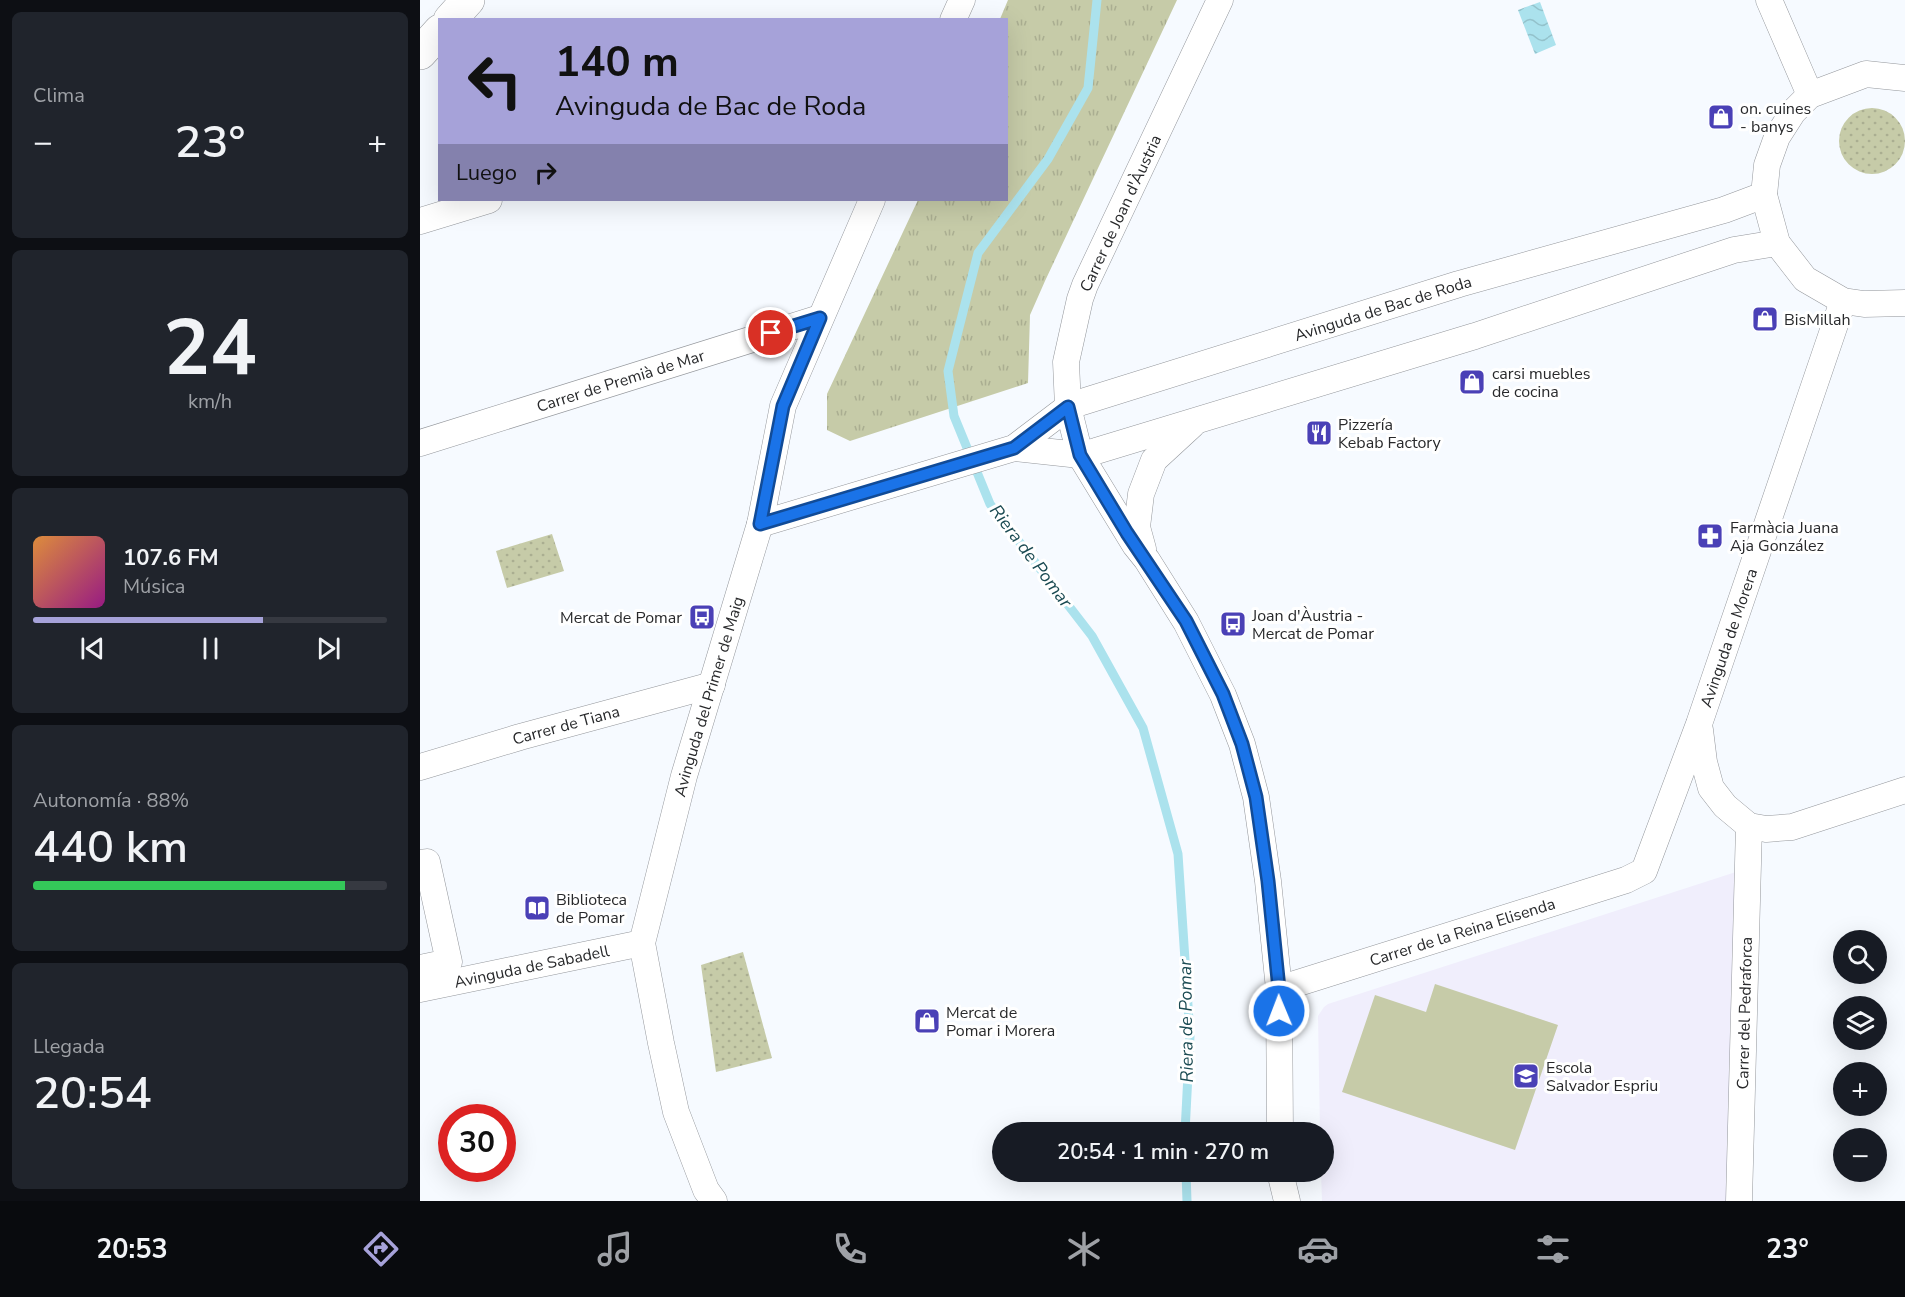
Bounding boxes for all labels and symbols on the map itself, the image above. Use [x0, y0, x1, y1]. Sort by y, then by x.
place label: on. cuines - banys [1740, 98, 1811, 138]
shop icon: on. cuines - banys [1706, 102, 1736, 132]
street label: Carrer de Joan d'Àustria [1075, 131, 1167, 296]
street label: Avinguda de Bac de Roda [1292, 271, 1474, 347]
shop icon: BisMillah [1750, 304, 1780, 334]
pin [745, 307, 796, 358]
place label: BisMillah [1784, 309, 1851, 331]
street label: Carrer de Premià de Mar [534, 345, 708, 418]
place label: carsi muebles de cocina [1492, 363, 1590, 403]
shop icon: carsi muebles de cocina [1457, 367, 1487, 397]
place label: Pizzería Kebab Factory [1338, 414, 1442, 454]
restaurant icon: Pizzería Kebab Factory [1304, 418, 1334, 448]
water label: Riera de Pomar [984, 499, 1078, 613]
place label: Farmàcia Juana Aja González [1730, 517, 1839, 557]
pharmacy icon: Farmàcia Juana Aja González [1695, 521, 1725, 551]
street label: Avinguda de Morera [1695, 566, 1763, 710]
street label: Avinguda del Primer de Maig [669, 594, 750, 799]
bus stop icon: Mercat de Pomar [687, 602, 717, 632]
place label: Joan d'Àustria - Mercat de Pomar [1251, 605, 1374, 645]
place label: Mercat de Pomar [560, 607, 682, 629]
bus stop icon: Joan d'Àustria - Mercat de Pomar [1218, 609, 1248, 639]
street label: Carrer de Tiana [510, 701, 622, 751]
place label: Biblioteca de Pomar [556, 889, 627, 929]
library icon: Biblioteca de Pomar [522, 893, 552, 923]
street label: Carrer de la Reina Elisenda [1367, 893, 1558, 972]
street label: Carrer del Pedraforca [1732, 936, 1758, 1090]
street label: Avinguda de Sabadell [452, 940, 612, 994]
water label: Riera de Pomar [1173, 959, 1199, 1083]
position arrow [1247, 979, 1311, 1043]
place label: Mercat de Pomar i Morera [946, 1002, 1055, 1042]
shop icon: Mercat de Pomar i Morera [912, 1006, 942, 1036]
place label: Escola Salvador Espriu [1546, 1057, 1658, 1097]
school or university icon: Escola Salvador Espriu [1511, 1061, 1541, 1091]
speed limit sign: 30 [438, 1104, 516, 1182]

